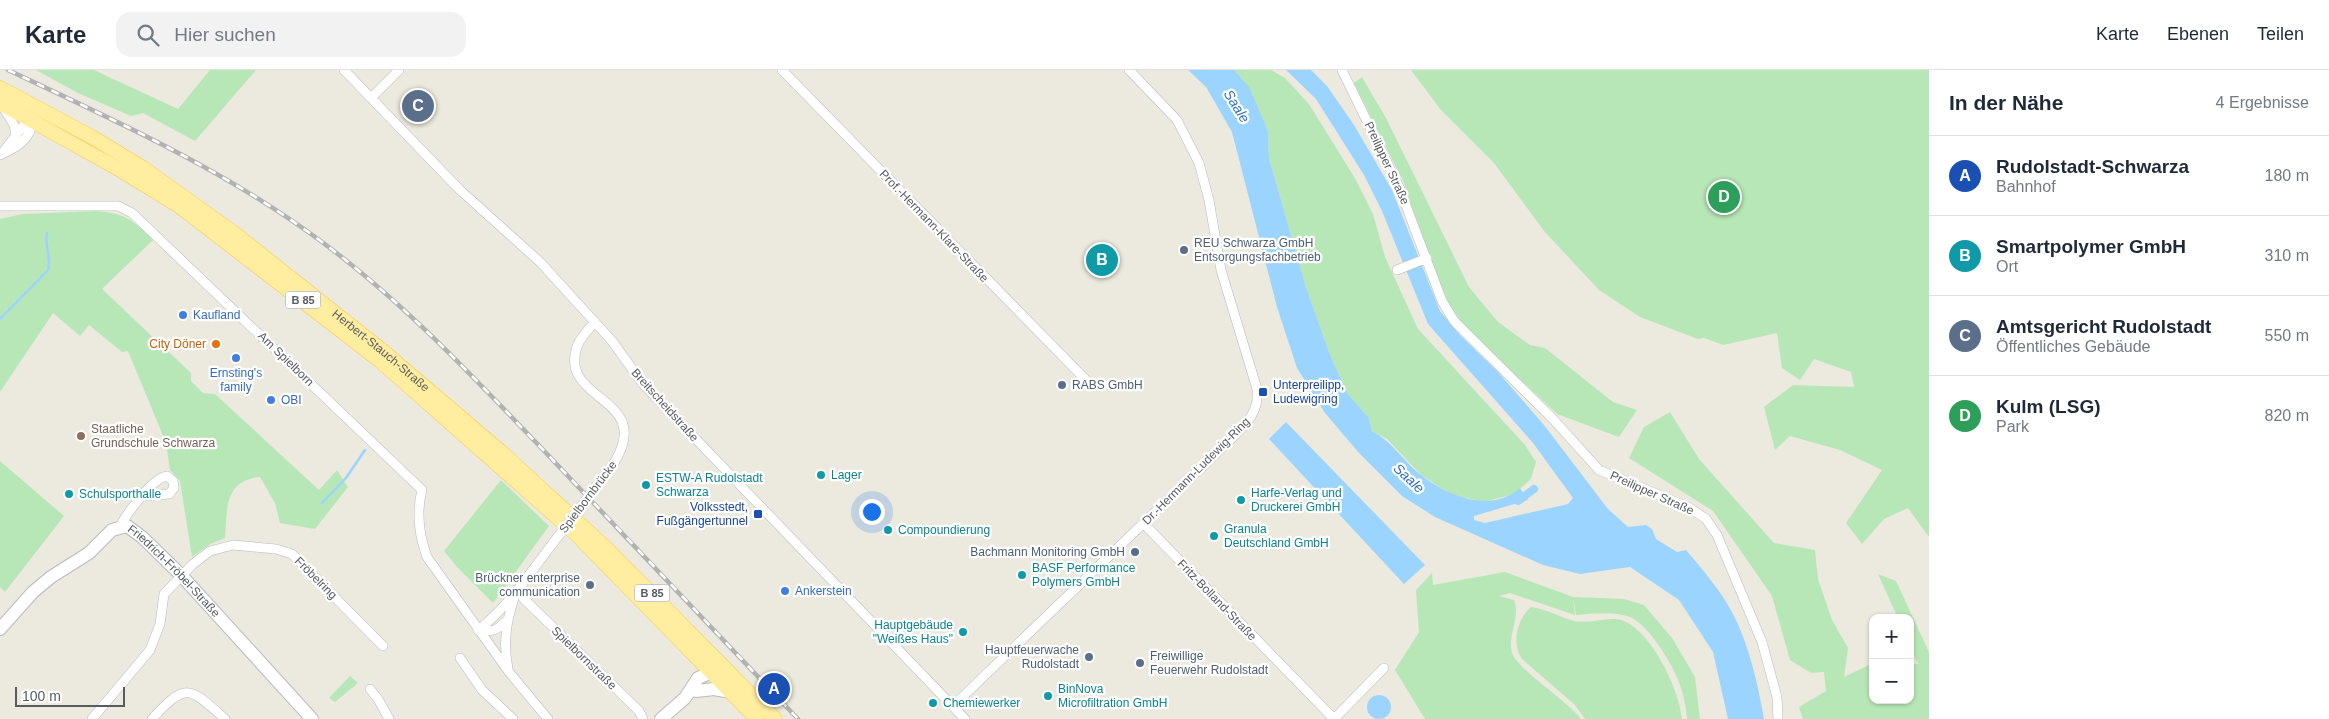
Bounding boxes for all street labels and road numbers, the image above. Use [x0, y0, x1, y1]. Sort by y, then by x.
street label: Preilipper Straße [1362, 119, 1413, 207]
street label: Prof.-Hermann-Klare-Straße [877, 167, 992, 285]
road number: B 85 [286, 292, 320, 308]
street label: Herbert-Stauch-Straße [330, 307, 433, 395]
street label: Am Spielborn [255, 329, 317, 389]
street label: Breitscheidstraße [629, 366, 702, 445]
street label: Dr.-Hermann-Ludewig-Ring [1139, 414, 1253, 528]
street label: Spielbornbrücke [556, 458, 620, 536]
street label: Preilipper Straße [1608, 468, 1696, 518]
street label: Friedrich-Fröbel-Straße [125, 522, 223, 620]
street label: Fröbelring [292, 554, 340, 602]
street label: Fritz-Bolland-Straße [1175, 557, 1260, 644]
road number: B 85 [634, 584, 670, 602]
street label: Spielbornstraße [549, 624, 620, 693]

